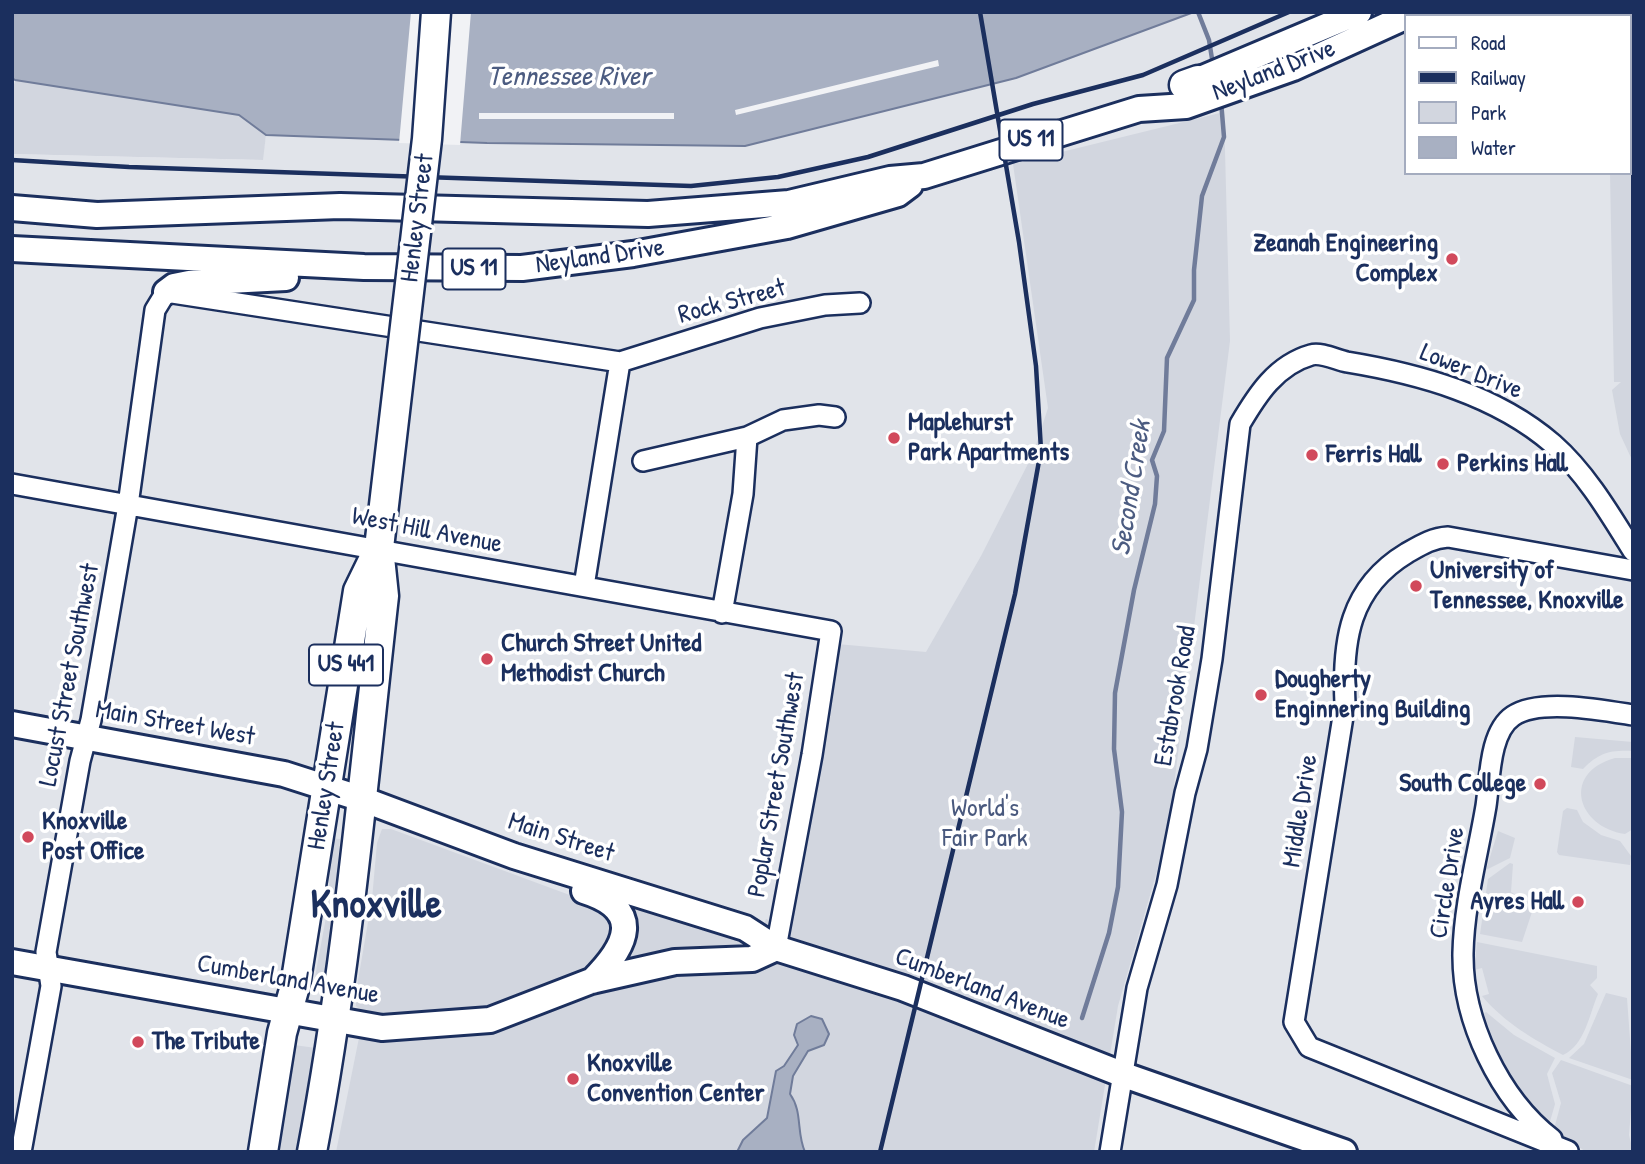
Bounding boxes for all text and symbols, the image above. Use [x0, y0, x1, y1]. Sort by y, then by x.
legend [1404, 14, 1631, 175]
text: Road [1471, 28, 1505, 57]
street label: Neyland Drive [1208, 33, 1340, 109]
water label: Tennessee River [487, 61, 651, 95]
text: Railway [1471, 63, 1526, 92]
text: Park [1471, 98, 1506, 127]
road number: US 11 [1000, 120, 1062, 160]
text: Water [1471, 133, 1516, 162]
street label: Henley Street [395, 152, 441, 284]
place label: Zeanah Engineering Complex [1253, 228, 1438, 290]
street label: Neyland Drive [534, 233, 666, 281]
road number: US 11 [442, 248, 505, 290]
marker: Zeanah Engineering Complex [1444, 251, 1460, 267]
street label: Rock Street [675, 273, 789, 331]
street label: Lower Drive [1415, 337, 1527, 407]
place label: Maplehurst Park Apartments [908, 407, 1069, 468]
water label: Second Creek [1105, 418, 1159, 558]
marker: Maplehurst Park Apartments [886, 430, 902, 446]
place label: Ferris Hall [1326, 439, 1421, 471]
marker: Ferris Hall [1304, 447, 1320, 463]
place label: Perkins Hall [1457, 448, 1568, 480]
marker: Perkins Hall [1435, 456, 1451, 472]
street label: West Hill Avenue [349, 501, 505, 561]
place label: University of Tennessee, Knoxville [1430, 555, 1624, 616]
street label: Locust Street Southwest [33, 561, 107, 789]
marker: University of Tennessee, Knoxville [1408, 578, 1424, 594]
street label: Estabrook Road [1148, 624, 1204, 768]
place label: Church Street United Methodist Church [501, 628, 701, 690]
road number: US 441 [309, 644, 383, 686]
marker: Church Street United Methodist Church [479, 651, 495, 667]
place label: Dougherty Enginnering Building [1275, 664, 1470, 726]
street label: Poplar Street Southwest [742, 670, 812, 900]
marker: Dougherty Enginnering Building [1253, 687, 1269, 703]
street label: Main Street West [93, 695, 257, 753]
street label: Henley Street [301, 720, 353, 852]
street label: Middle Drive [1277, 752, 1325, 870]
place label: South College [1399, 768, 1526, 800]
marker: South College [1532, 776, 1548, 792]
park label: World's Fair Park [942, 793, 1028, 854]
place label: Knoxville Post Office [42, 806, 144, 868]
street label: Main Street [504, 806, 618, 870]
street label: Circle Drive [1424, 825, 1472, 941]
marker: Knoxville Post Office [20, 829, 36, 845]
district label: Knoxville [310, 882, 442, 930]
place label: Ayres Hall [1470, 886, 1564, 918]
marker: Ayres Hall [1570, 894, 1586, 910]
street label: Cumberland Avenue [890, 941, 1074, 1037]
street label: Cumberland Avenue [195, 949, 381, 1011]
place label: The Tribute [152, 1026, 260, 1058]
marker: The Tribute [130, 1034, 146, 1050]
place label: Knoxville Convention Center [587, 1048, 765, 1110]
marker: Knoxville Convention Center [565, 1071, 581, 1087]

